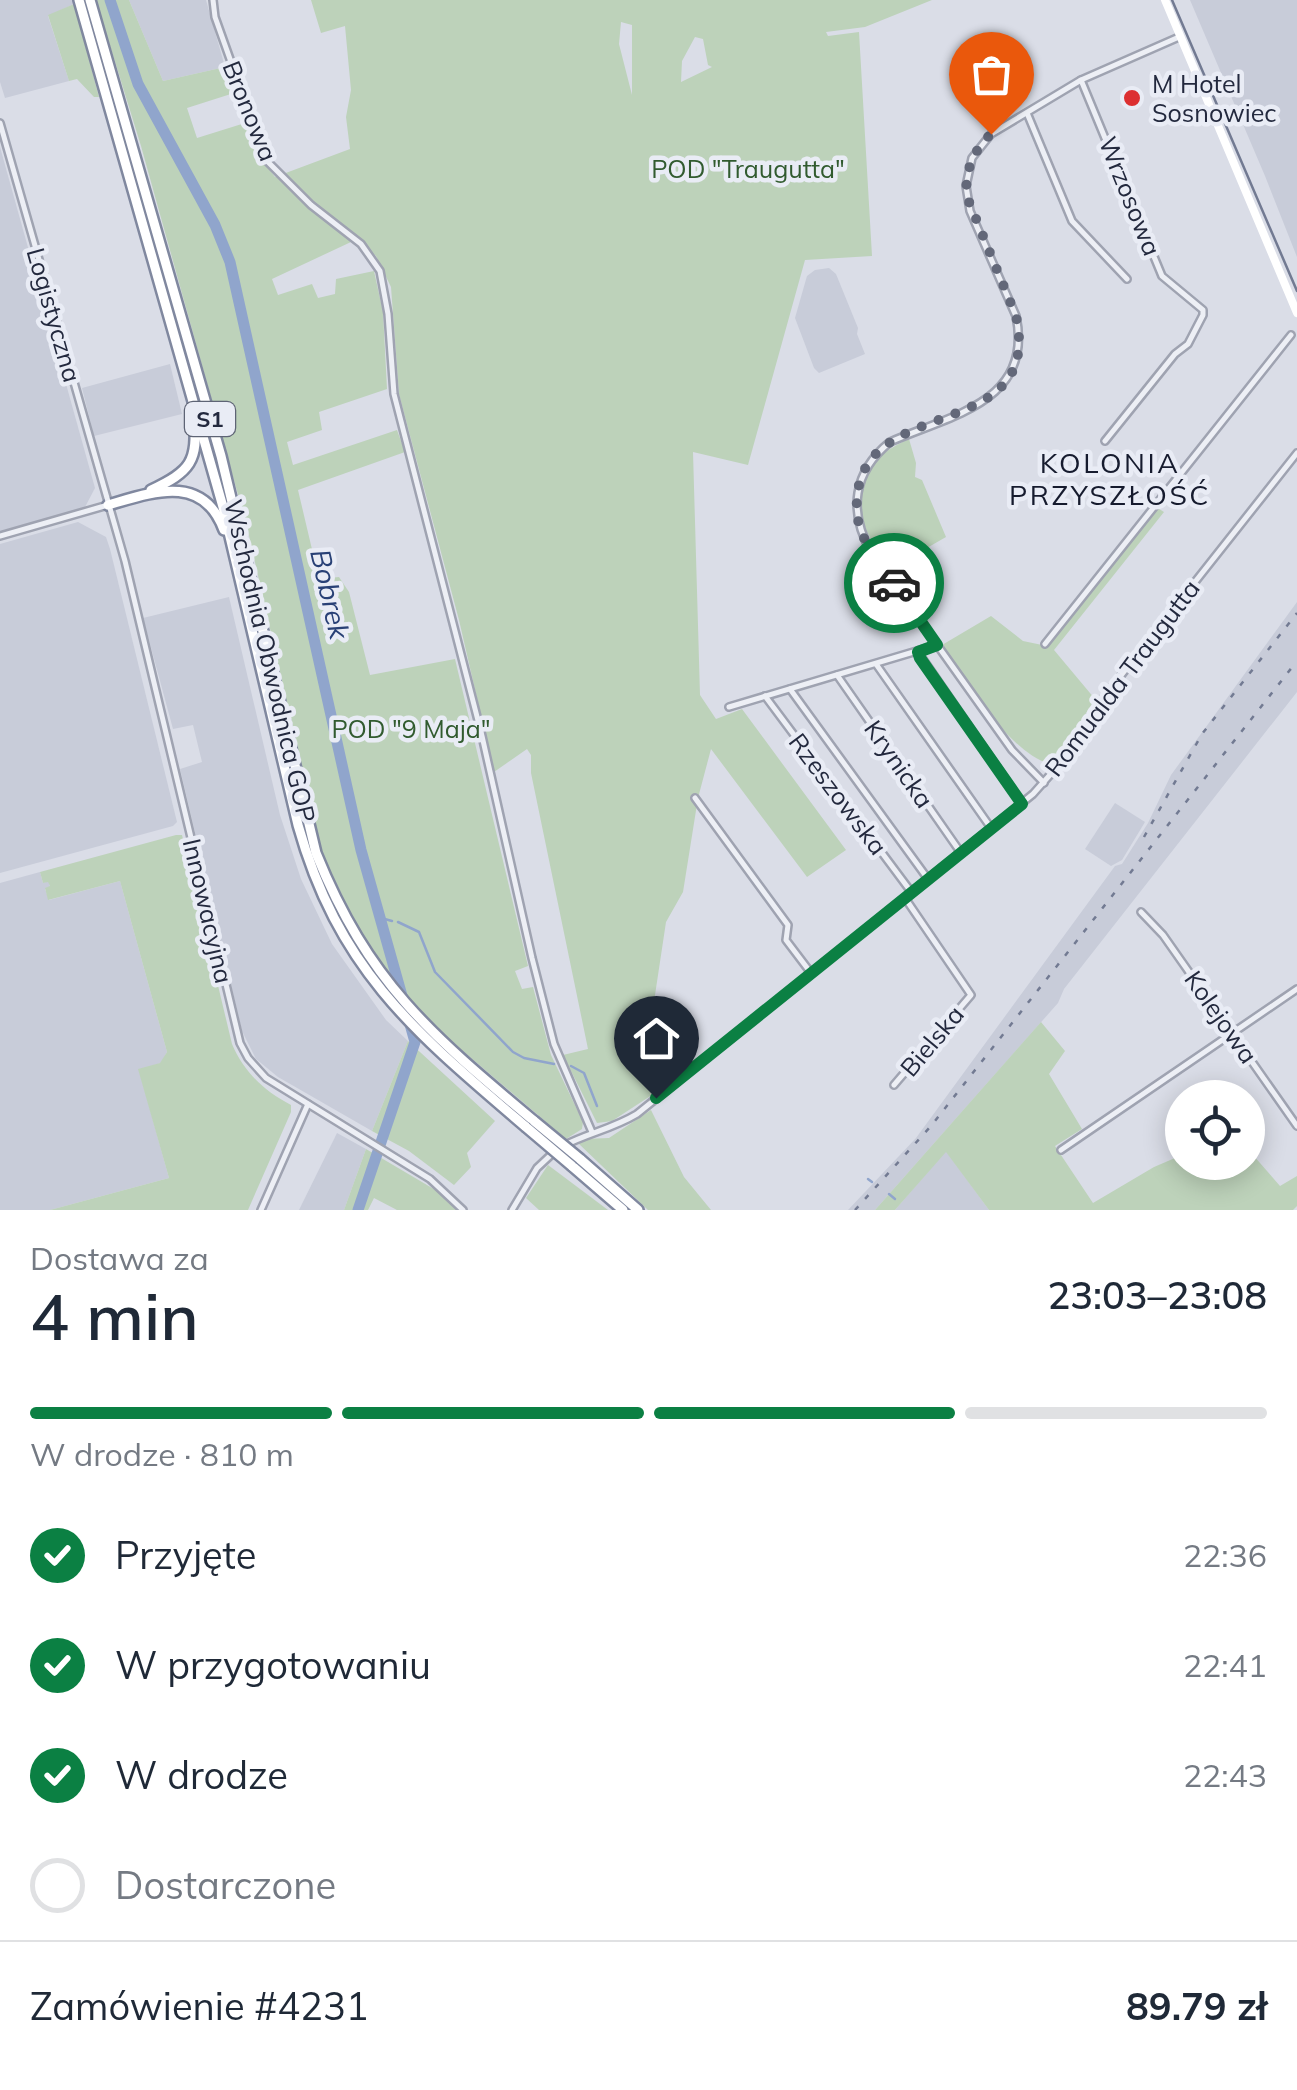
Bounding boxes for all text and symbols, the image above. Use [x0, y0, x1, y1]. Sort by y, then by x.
pin [949, 32, 1034, 135]
icon: bag [964, 47, 1019, 102]
street label: Bronowa [216, 56, 285, 165]
place label: M Hotel Sosnowiec [1152, 68, 1277, 128]
marker: M Hotel Sosnowiec [1121, 87, 1143, 109]
street label: Wrzosowa [1093, 132, 1168, 260]
park label: POD "Traugutta" [651, 153, 845, 184]
street label: Logistyczna [21, 244, 88, 385]
road number: S1 [185, 402, 235, 436]
district label: KOLONIA PRZYSZŁOŚĆ [1009, 445, 1211, 512]
street label: Wschodnia Obwodnica GOP [218, 496, 323, 825]
courier [844, 533, 944, 633]
water label: Bobrek [303, 545, 358, 644]
icon: car [867, 556, 922, 611]
street label: Romualda Traugutta [1037, 573, 1206, 782]
park label: POD "9 Maja" [331, 713, 491, 744]
street label: Krynicka [858, 714, 941, 813]
street label: Rzeszowska [783, 727, 894, 861]
street label: Innowacyjna [177, 835, 240, 986]
street label: Kolejowa [1178, 964, 1264, 1069]
pin [614, 996, 699, 1099]
street label: Bielska [893, 999, 970, 1082]
icon: home [629, 1011, 684, 1066]
map controls [1165, 1080, 1265, 1180]
button: locate [1165, 1080, 1265, 1180]
text: Dostawa za [30, 1238, 209, 1278]
text: 23:03–23:08 [1047, 1271, 1267, 1319]
text: 4 min [30, 1275, 199, 1356]
text: W drodze · 810 m [30, 1434, 294, 1474]
icon: check [30, 1528, 85, 1583]
text: Przyjęte [115, 1531, 256, 1579]
text: 22:36 [1183, 1535, 1267, 1575]
icon: check [30, 1638, 85, 1693]
text: W przygotowaniu [115, 1641, 431, 1689]
text: 22:41 [1183, 1645, 1267, 1685]
icon: check [30, 1748, 85, 1803]
text: W drodze [115, 1751, 288, 1799]
text: 22:43 [1183, 1755, 1267, 1795]
text: Dostarczone [115, 1861, 336, 1909]
text: Zamówienie #4231 [30, 1982, 369, 2030]
text: 89.79 zł [1126, 1982, 1267, 2030]

